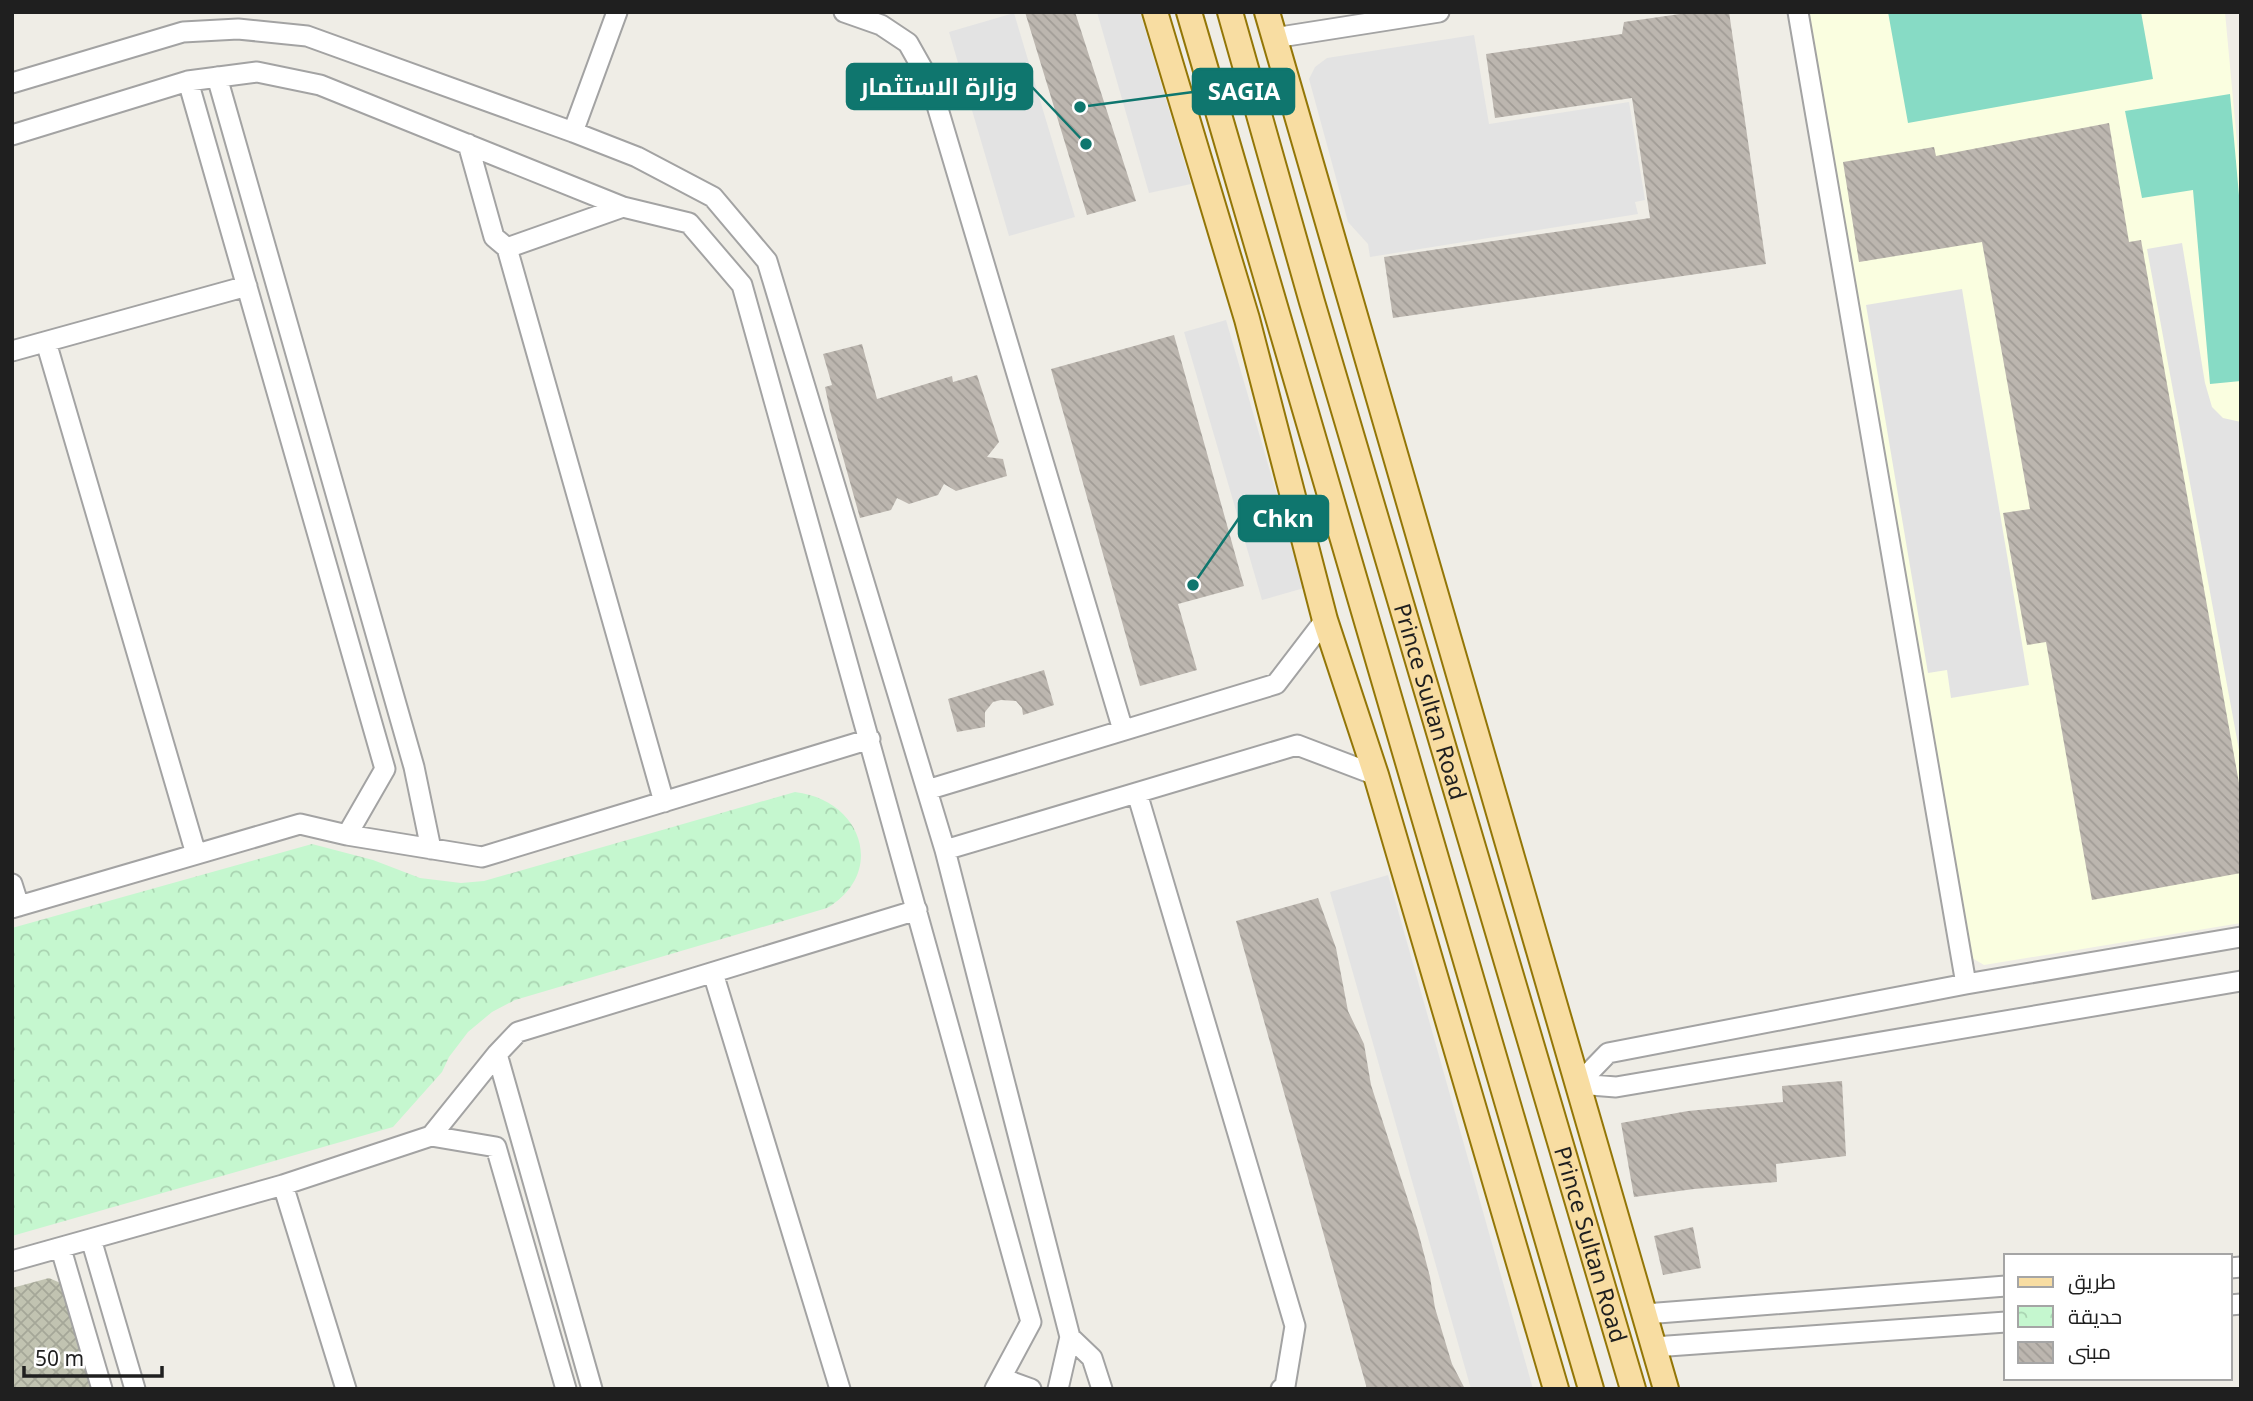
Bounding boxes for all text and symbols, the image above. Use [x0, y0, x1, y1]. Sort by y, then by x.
callout: وزارة الاستثمار [847, 64, 1032, 109]
text: وزارة الاستثمار [860, 69, 1017, 102]
callout: SAGIA [1193, 69, 1294, 114]
text: SAGIA [1208, 74, 1281, 107]
callout: Chkn [1239, 496, 1328, 541]
text: Chkn [1252, 501, 1314, 534]
street label: Prince Sultan Road [1387, 599, 1475, 803]
street label: Prince Sultan Road [1547, 1142, 1635, 1346]
legend [2004, 1254, 2232, 1380]
text: طريق [2068, 1267, 2116, 1295]
text: حديقة [2068, 1302, 2122, 1330]
scale bar [24, 1334, 163, 1378]
text: مبنى [2068, 1337, 2111, 1365]
text: 50 m [35, 1344, 84, 1372]

